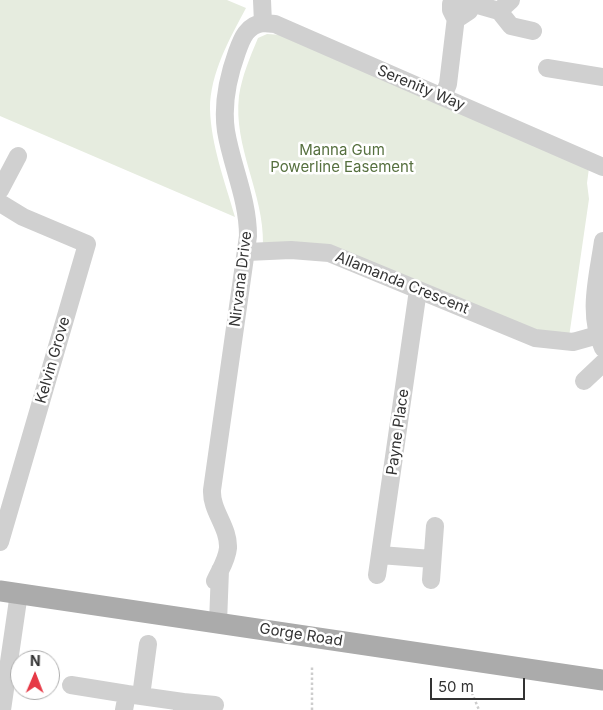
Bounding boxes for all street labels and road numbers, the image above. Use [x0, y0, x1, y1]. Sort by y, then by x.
street label: Serenity Way [374, 61, 468, 115]
street label: Nirvana Drive [226, 230, 256, 328]
street label: Allamanda Crescent [333, 248, 471, 318]
street label: Kelvin Grove [32, 315, 74, 405]
street label: Payne Place [383, 388, 413, 476]
street label: Gorge Road [258, 620, 344, 650]

